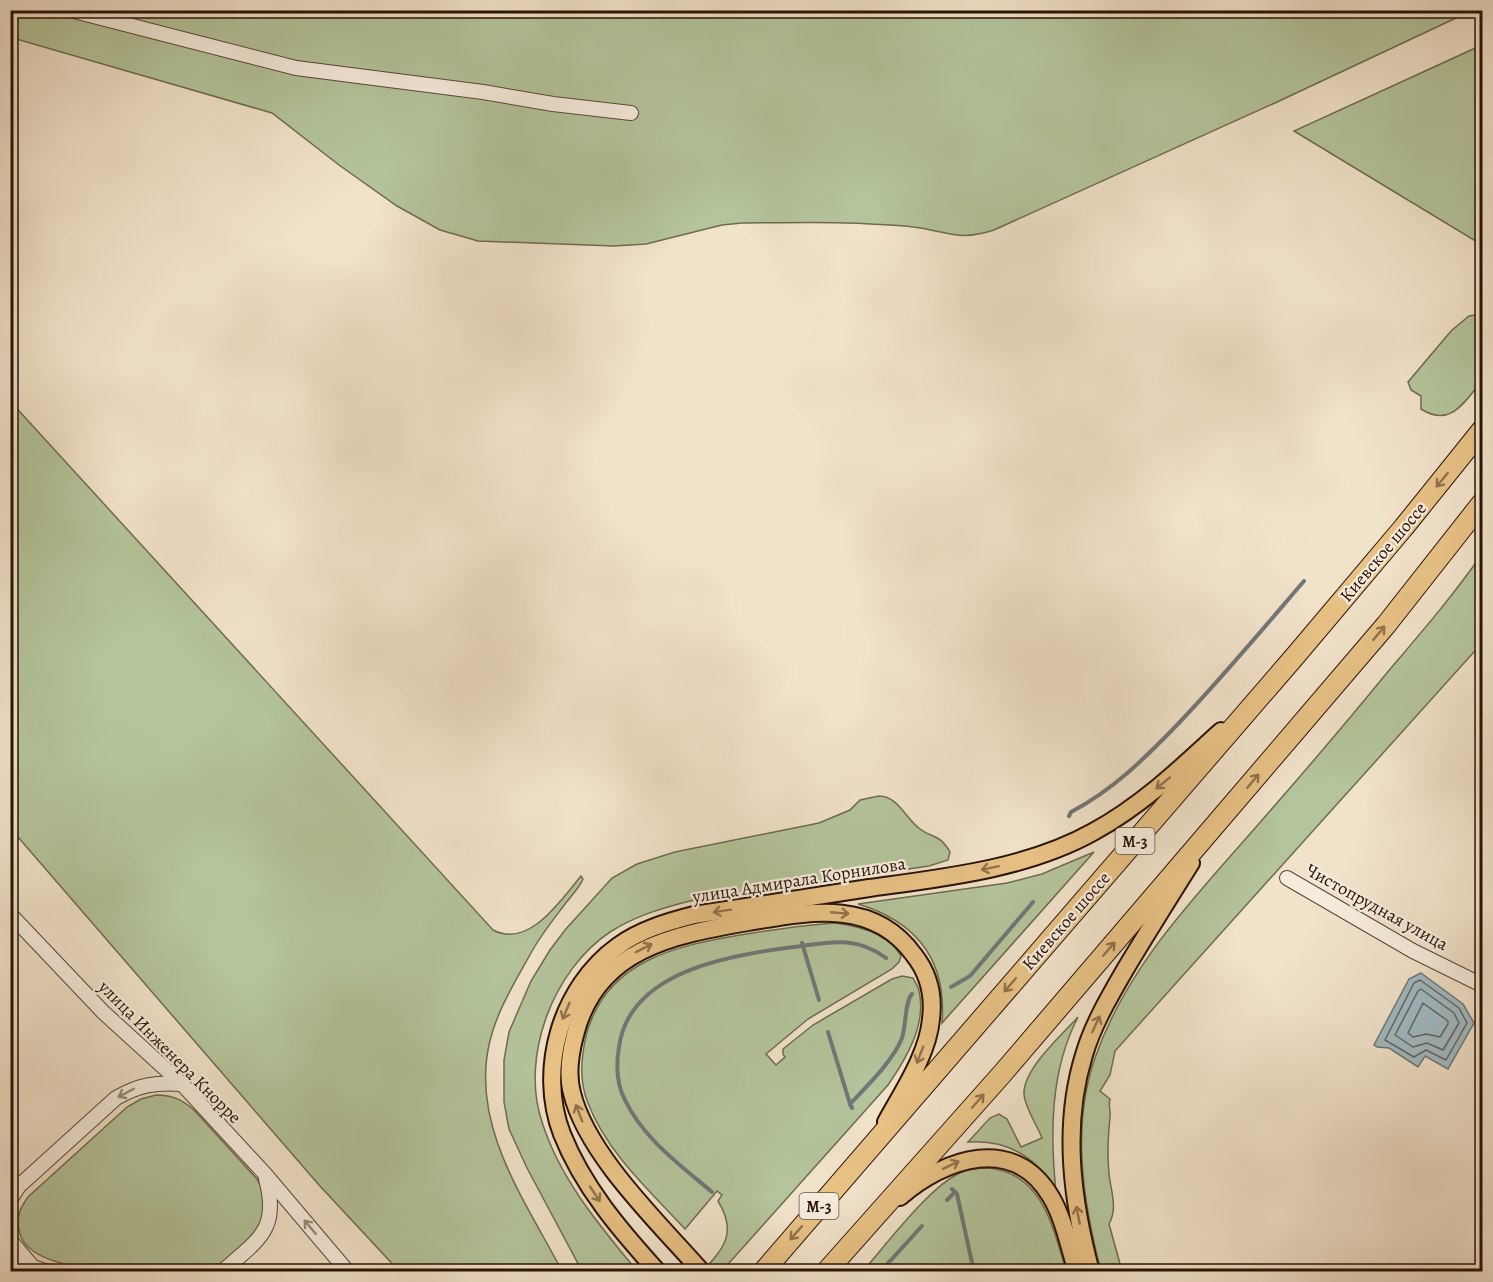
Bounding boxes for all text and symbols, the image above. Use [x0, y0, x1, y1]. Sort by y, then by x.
one-way arrow [1436, 472, 1449, 488]
street label: Киевское шоссе [1334, 497, 1432, 607]
one-way arrow [1373, 625, 1386, 641]
one-way arrow [1246, 774, 1260, 789]
one-way arrow [1155, 777, 1171, 790]
road number: М-3 [1116, 828, 1154, 854]
street label: улица Адмирала Корнилова [690, 851, 908, 909]
street label: Чистопрудная улица [1301, 858, 1453, 956]
one-way arrow [980, 863, 1000, 874]
street label: Киевское шоссе [1016, 867, 1116, 975]
one-way arrow [712, 906, 732, 917]
one-way arrow [830, 908, 849, 919]
one-way arrow [635, 942, 653, 954]
one-way arrow [1102, 942, 1116, 957]
street label: улица Инженера Кнорре [93, 975, 247, 1129]
one-way arrow [1003, 978, 1017, 993]
one-way arrow [560, 1002, 571, 1020]
one-way arrow [1091, 1015, 1103, 1033]
one-way arrow [914, 1046, 925, 1064]
one-way arrow [118, 1087, 135, 1099]
one-way arrow [971, 1094, 985, 1109]
one-way arrow [573, 1105, 584, 1123]
one-way arrow [942, 1159, 960, 1170]
one-way arrow [589, 1186, 601, 1202]
road number: М-3 [800, 1193, 838, 1219]
one-way arrow [1072, 1205, 1083, 1225]
one-way arrow [304, 1219, 317, 1235]
one-way arrow [789, 1225, 803, 1240]

